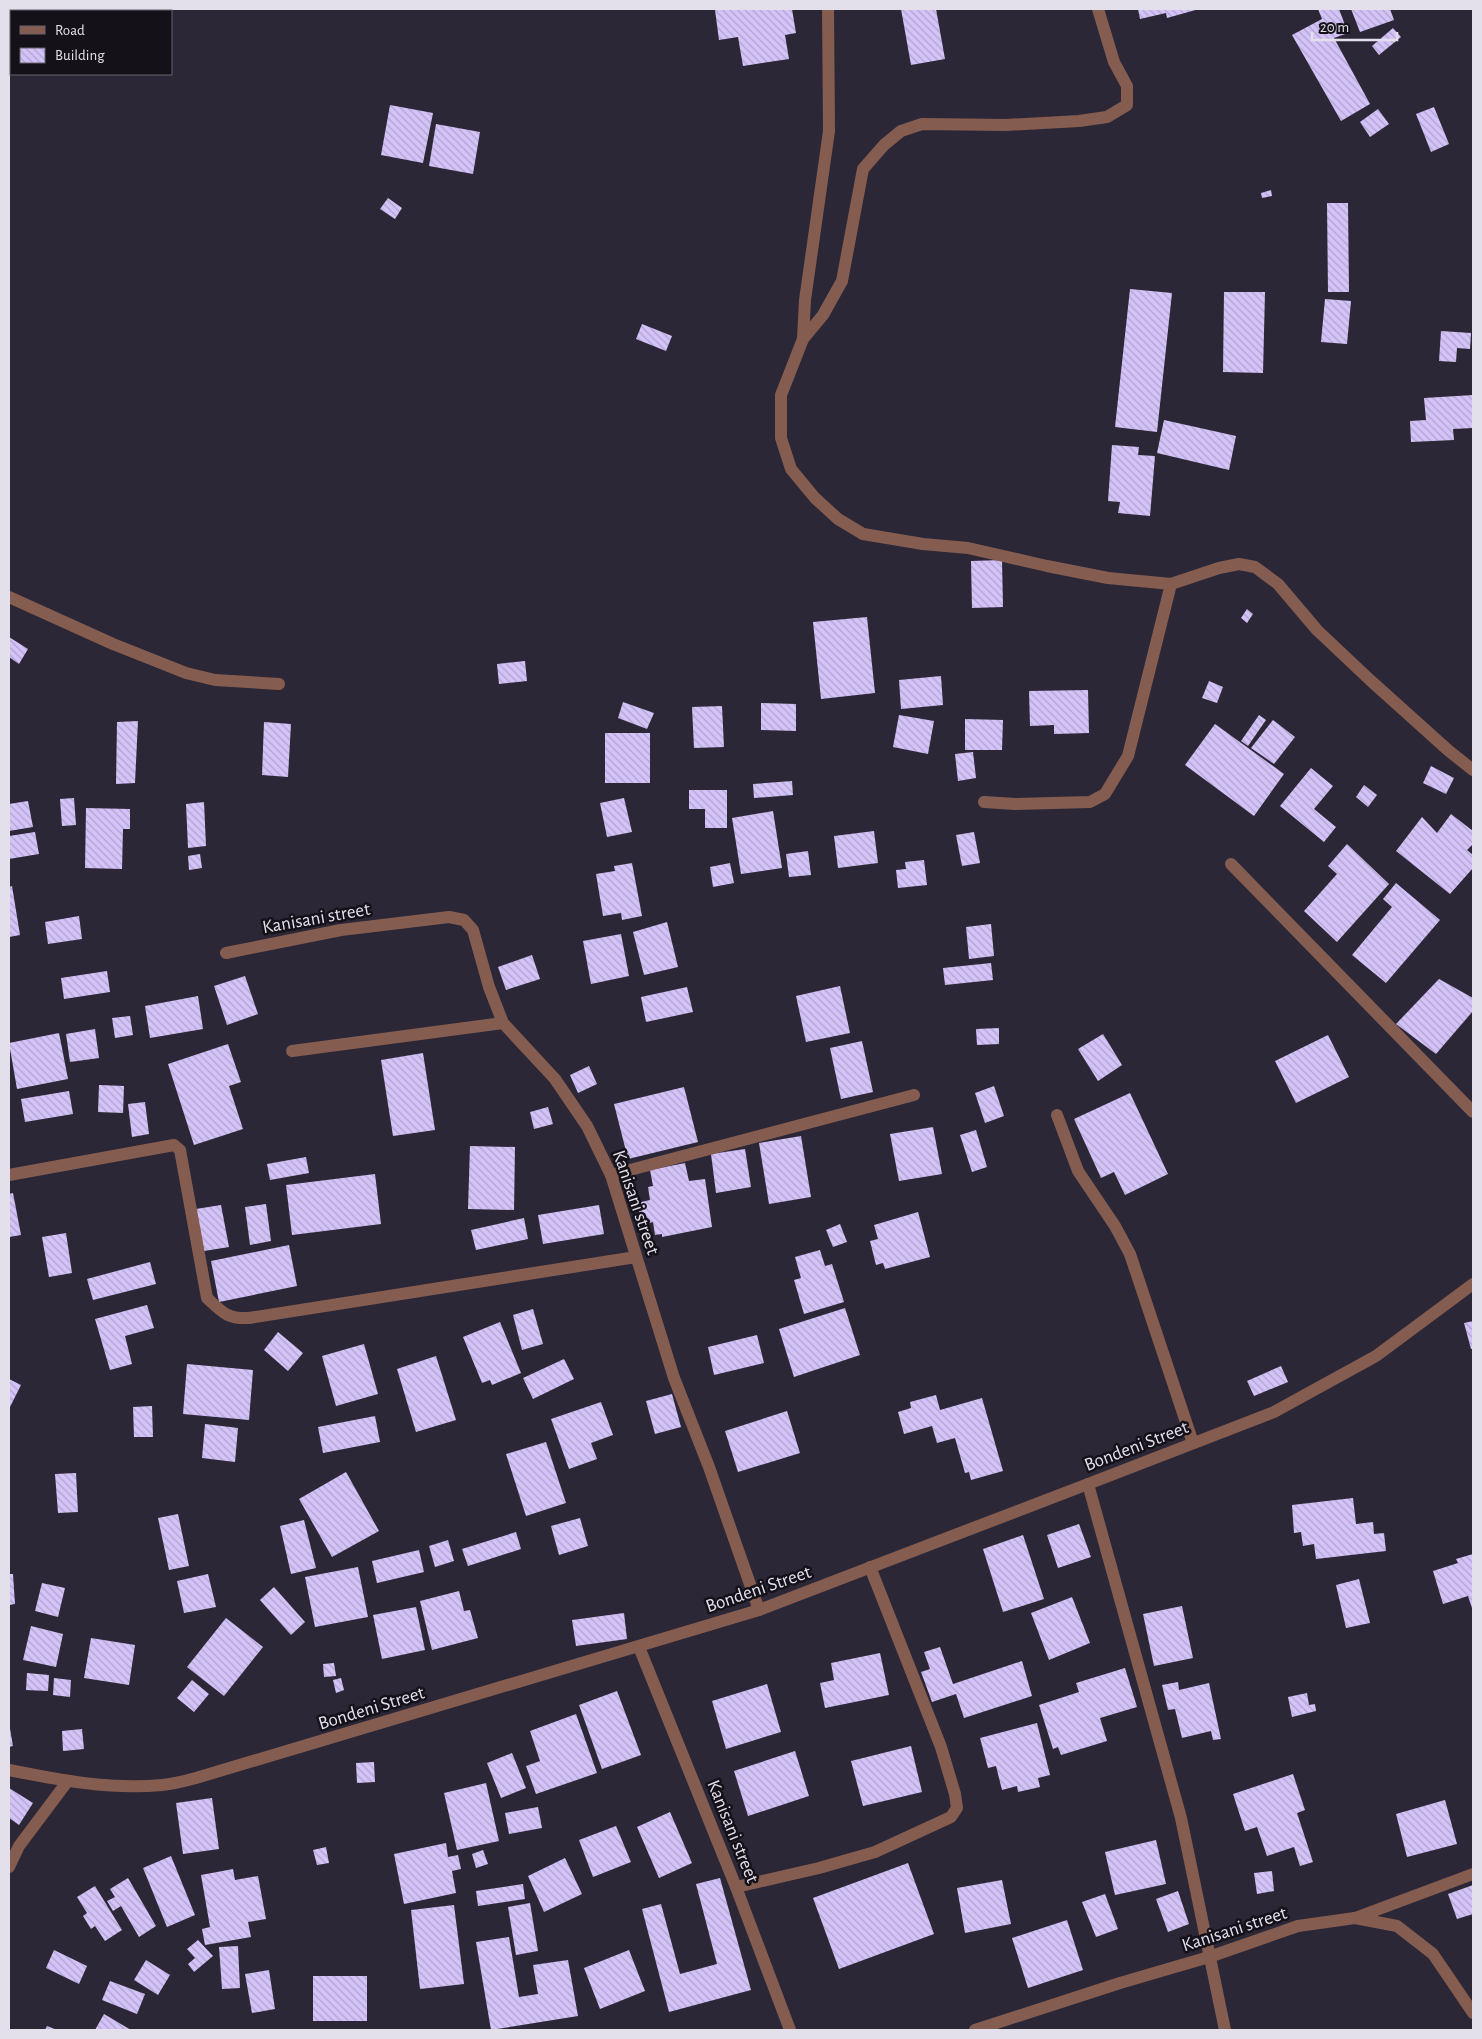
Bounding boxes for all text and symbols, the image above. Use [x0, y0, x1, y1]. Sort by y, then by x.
legend [10, 10, 172, 75]
scale bar [1312, 10, 1397, 42]
text: 20 m [1320, 20, 1349, 35]
text: Road [55, 23, 85, 38]
text: Building [55, 48, 105, 63]
street label: Kanisani street [261, 900, 372, 937]
street label: Kanisani street [609, 1148, 662, 1257]
street label: Bondeni Street [1082, 1418, 1191, 1475]
street label: Bondeni Street [703, 1563, 814, 1616]
street label: Bondeni Street [316, 1683, 427, 1734]
street label: Kanisani street [703, 1777, 762, 1886]
street label: Kanisani street [1180, 1904, 1289, 1955]

